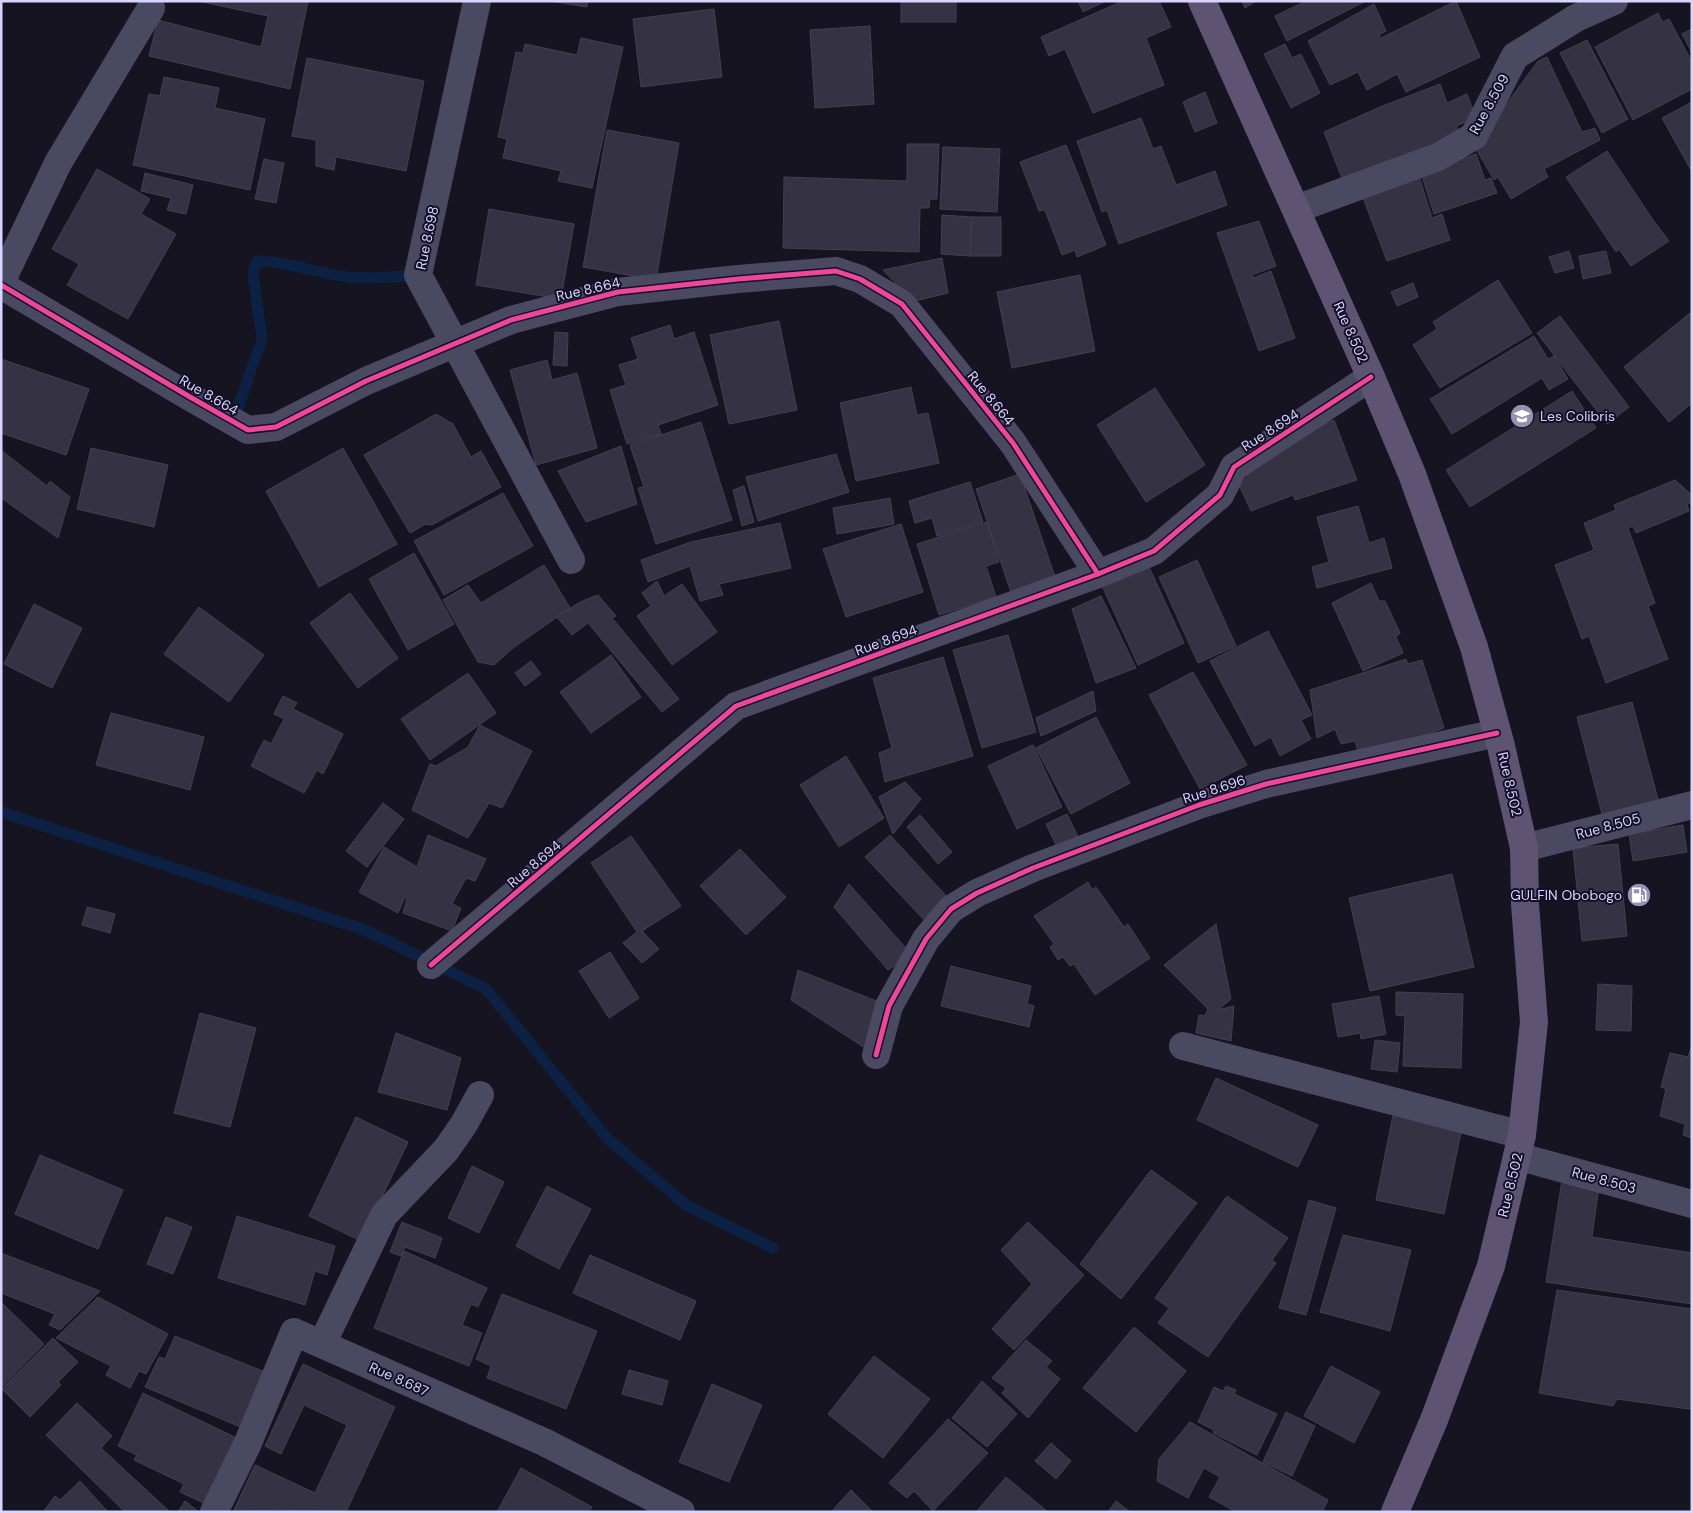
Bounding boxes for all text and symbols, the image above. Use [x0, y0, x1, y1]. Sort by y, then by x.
street label: Rue 8.509 [1465, 71, 1513, 137]
street label: Rue 8.698 [411, 205, 443, 271]
street label: Rue 8.664 [554, 273, 622, 305]
street label: Rue 8.502 [1329, 298, 1373, 366]
street label: Rue 8.664 [964, 367, 1019, 429]
street label: Rue 8.664 [176, 371, 242, 419]
school or university icon: Les Colibris [1509, 403, 1535, 429]
street label: Rue 8.694 [1238, 405, 1302, 455]
place label: Les Colibris [1540, 407, 1615, 425]
street label: Rue 8.694 [853, 620, 920, 660]
street label: Rue 8.502 [1494, 750, 1526, 818]
street label: Rue 8.696 [1180, 770, 1248, 808]
street label: Rue 8.505 [1574, 809, 1642, 843]
street label: Rue 8.694 [503, 836, 565, 892]
fuel station icon: GULFIN Obobogo [1626, 882, 1652, 908]
place label: GULFIN Obobogo [1510, 886, 1622, 904]
street label: Rue 8.502 [1493, 1151, 1527, 1219]
street label: Rue 8.503 [1570, 1163, 1638, 1197]
street label: Rue 8.687 [366, 1358, 432, 1400]

